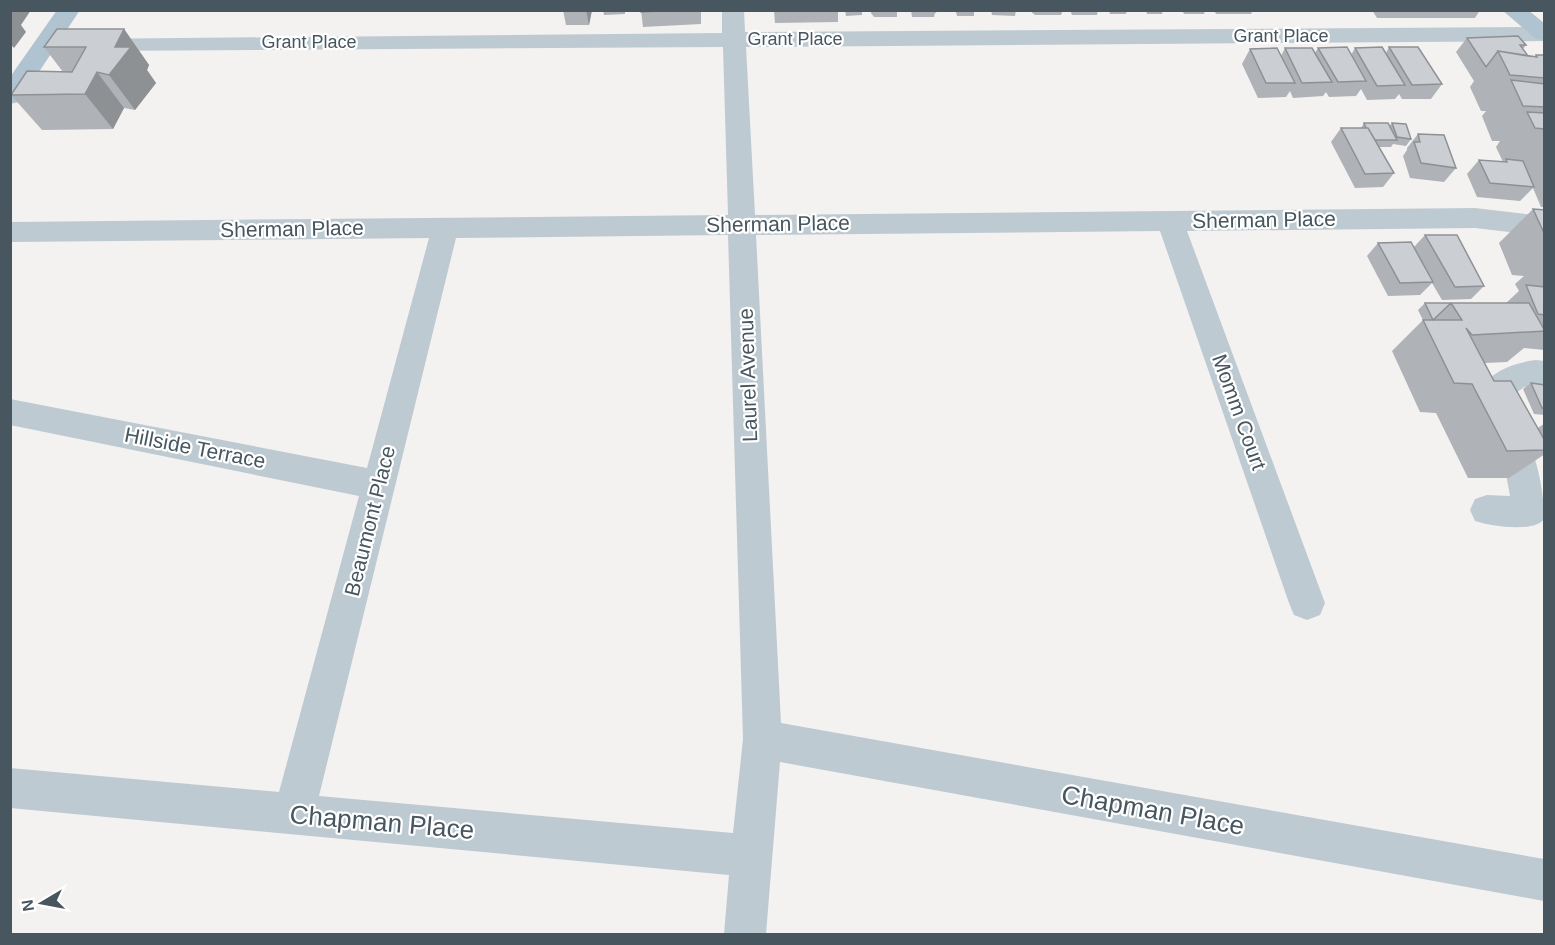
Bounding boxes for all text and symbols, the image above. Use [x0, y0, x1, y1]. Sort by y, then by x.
street label: Grant Place [1233, 26, 1329, 46]
street label: Grant Place [747, 29, 843, 49]
street label: Grant Place [261, 32, 357, 52]
street label: Sherman Place [1192, 207, 1336, 232]
street label: Sherman Place [706, 211, 850, 236]
street label: Sherman Place [220, 216, 364, 241]
street label: Laurel Avenue [734, 308, 761, 442]
street label: Momm Court [1208, 351, 1271, 473]
street label: Hillside Terrace [123, 423, 268, 472]
street label: Beaumont Place [340, 443, 399, 598]
street label: Chapman Place [1059, 779, 1247, 841]
street label: Chapman Place [289, 799, 475, 845]
north arrow [12, 873, 72, 933]
text: N [18, 898, 37, 913]

